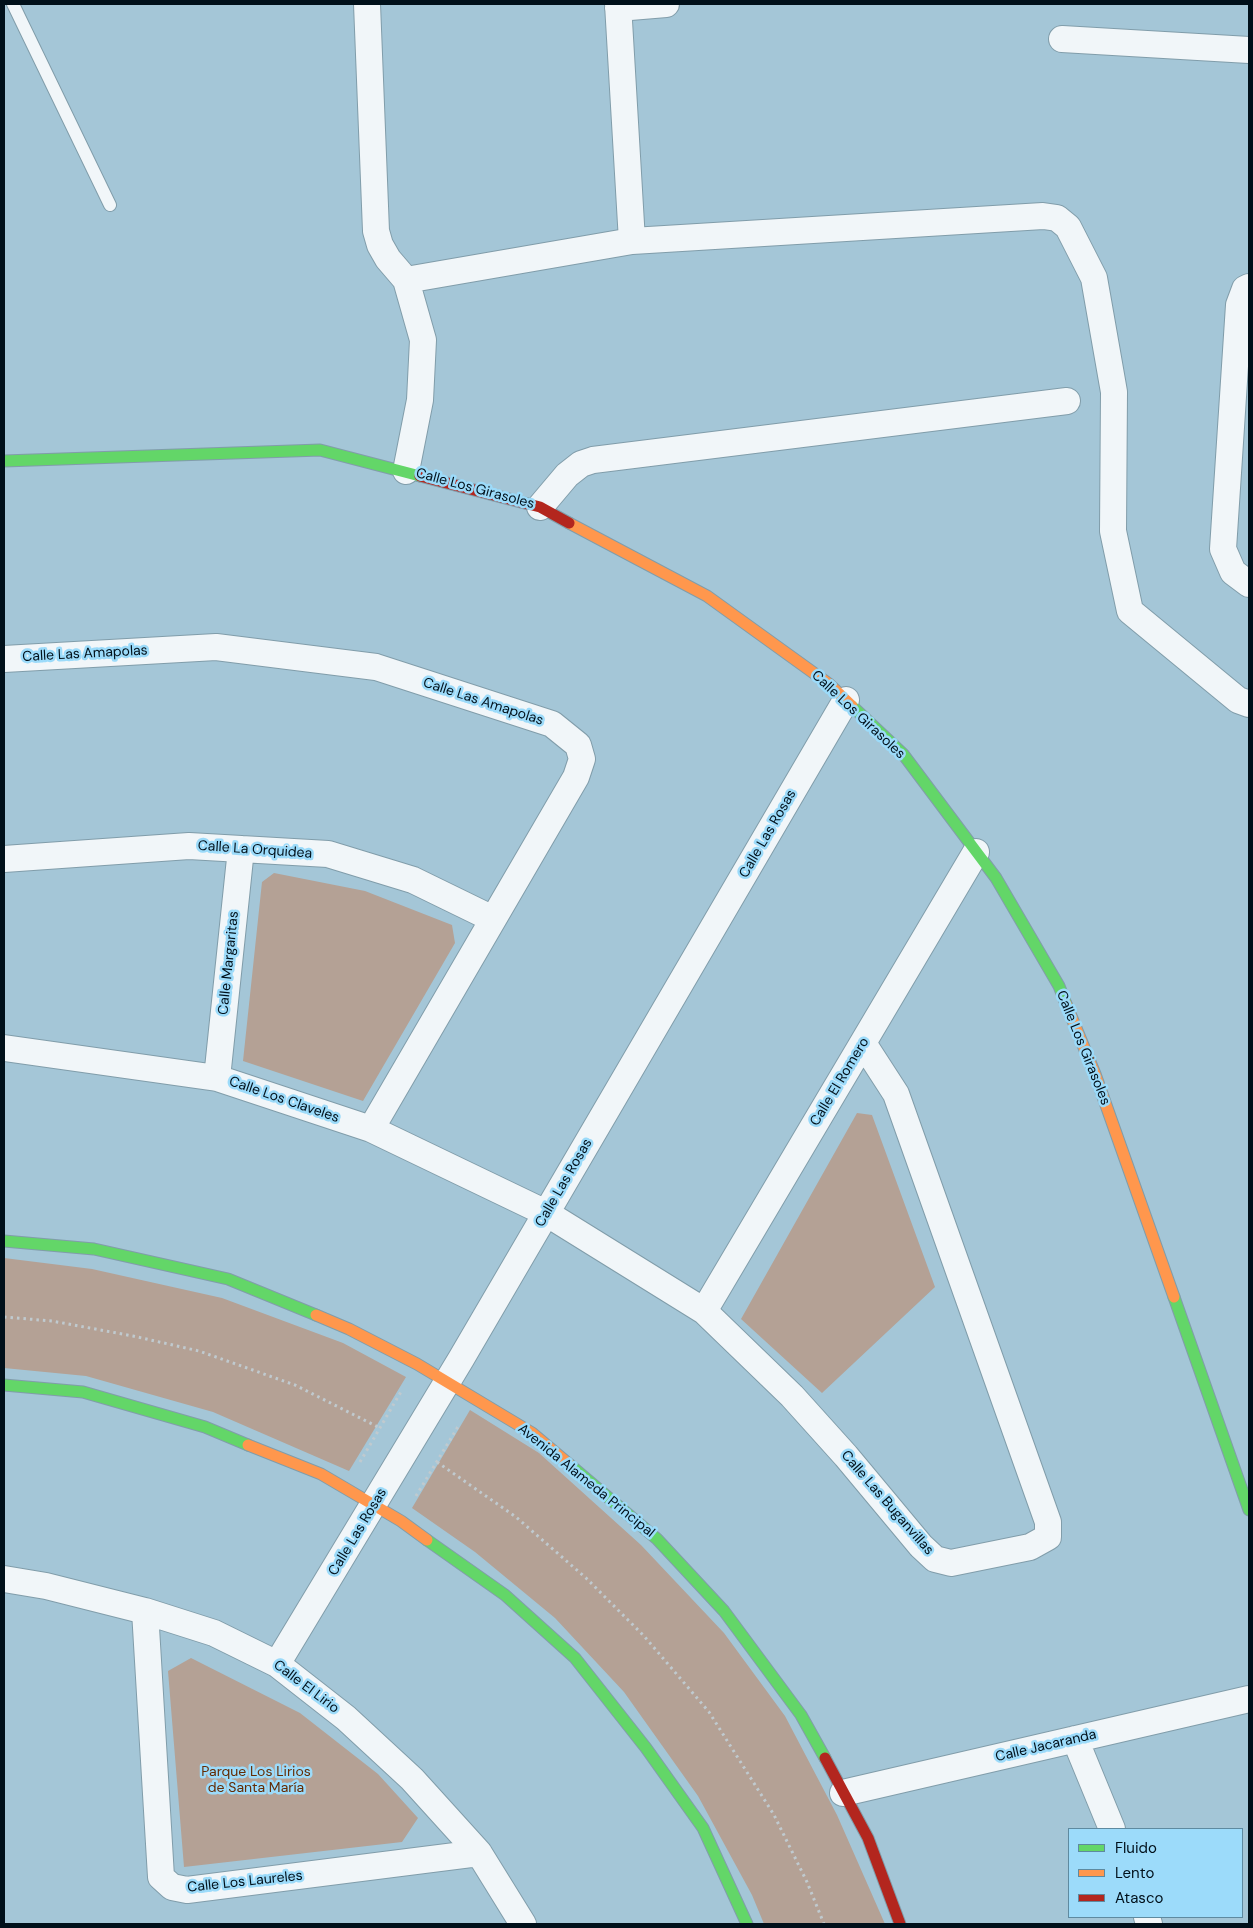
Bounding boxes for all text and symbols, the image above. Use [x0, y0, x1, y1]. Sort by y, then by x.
street label: Calle Los Girasoles [414, 465, 536, 513]
street label: Calle Las Amapolas [22, 642, 148, 666]
street label: Calle Los Girasoles [808, 667, 908, 763]
street label: Calle Las Amapolas [421, 675, 545, 729]
street label: Calle Las Rosas [736, 787, 800, 881]
street label: Calle La Orquidea [197, 838, 313, 862]
street label: Calle Margaritas [215, 910, 243, 1016]
street label: Calle Los Girasoles [1052, 988, 1114, 1108]
street label: Calle El Romero [807, 1035, 873, 1129]
street label: Calle Los Claveles [227, 1073, 341, 1127]
street label: Calle Las Rosas [532, 1136, 596, 1230]
street label: Avenida Alameda Principal [514, 1421, 658, 1541]
street label: Calle Las Buganvillas [837, 1447, 937, 1559]
street label: Calle Las Rosas [325, 1485, 391, 1579]
street label: Calle El Lirio [270, 1657, 342, 1717]
street label: Calle Jacaranda [994, 1726, 1098, 1766]
park label: Parque Los Lirios de Santa María [201, 1764, 311, 1796]
legend [1068, 1828, 1243, 1918]
text: Fluido [1115, 1838, 1157, 1858]
text: Lento [1115, 1863, 1154, 1883]
street label: Calle Los Laureles [187, 1868, 303, 1896]
text: Atasco [1115, 1888, 1163, 1908]

